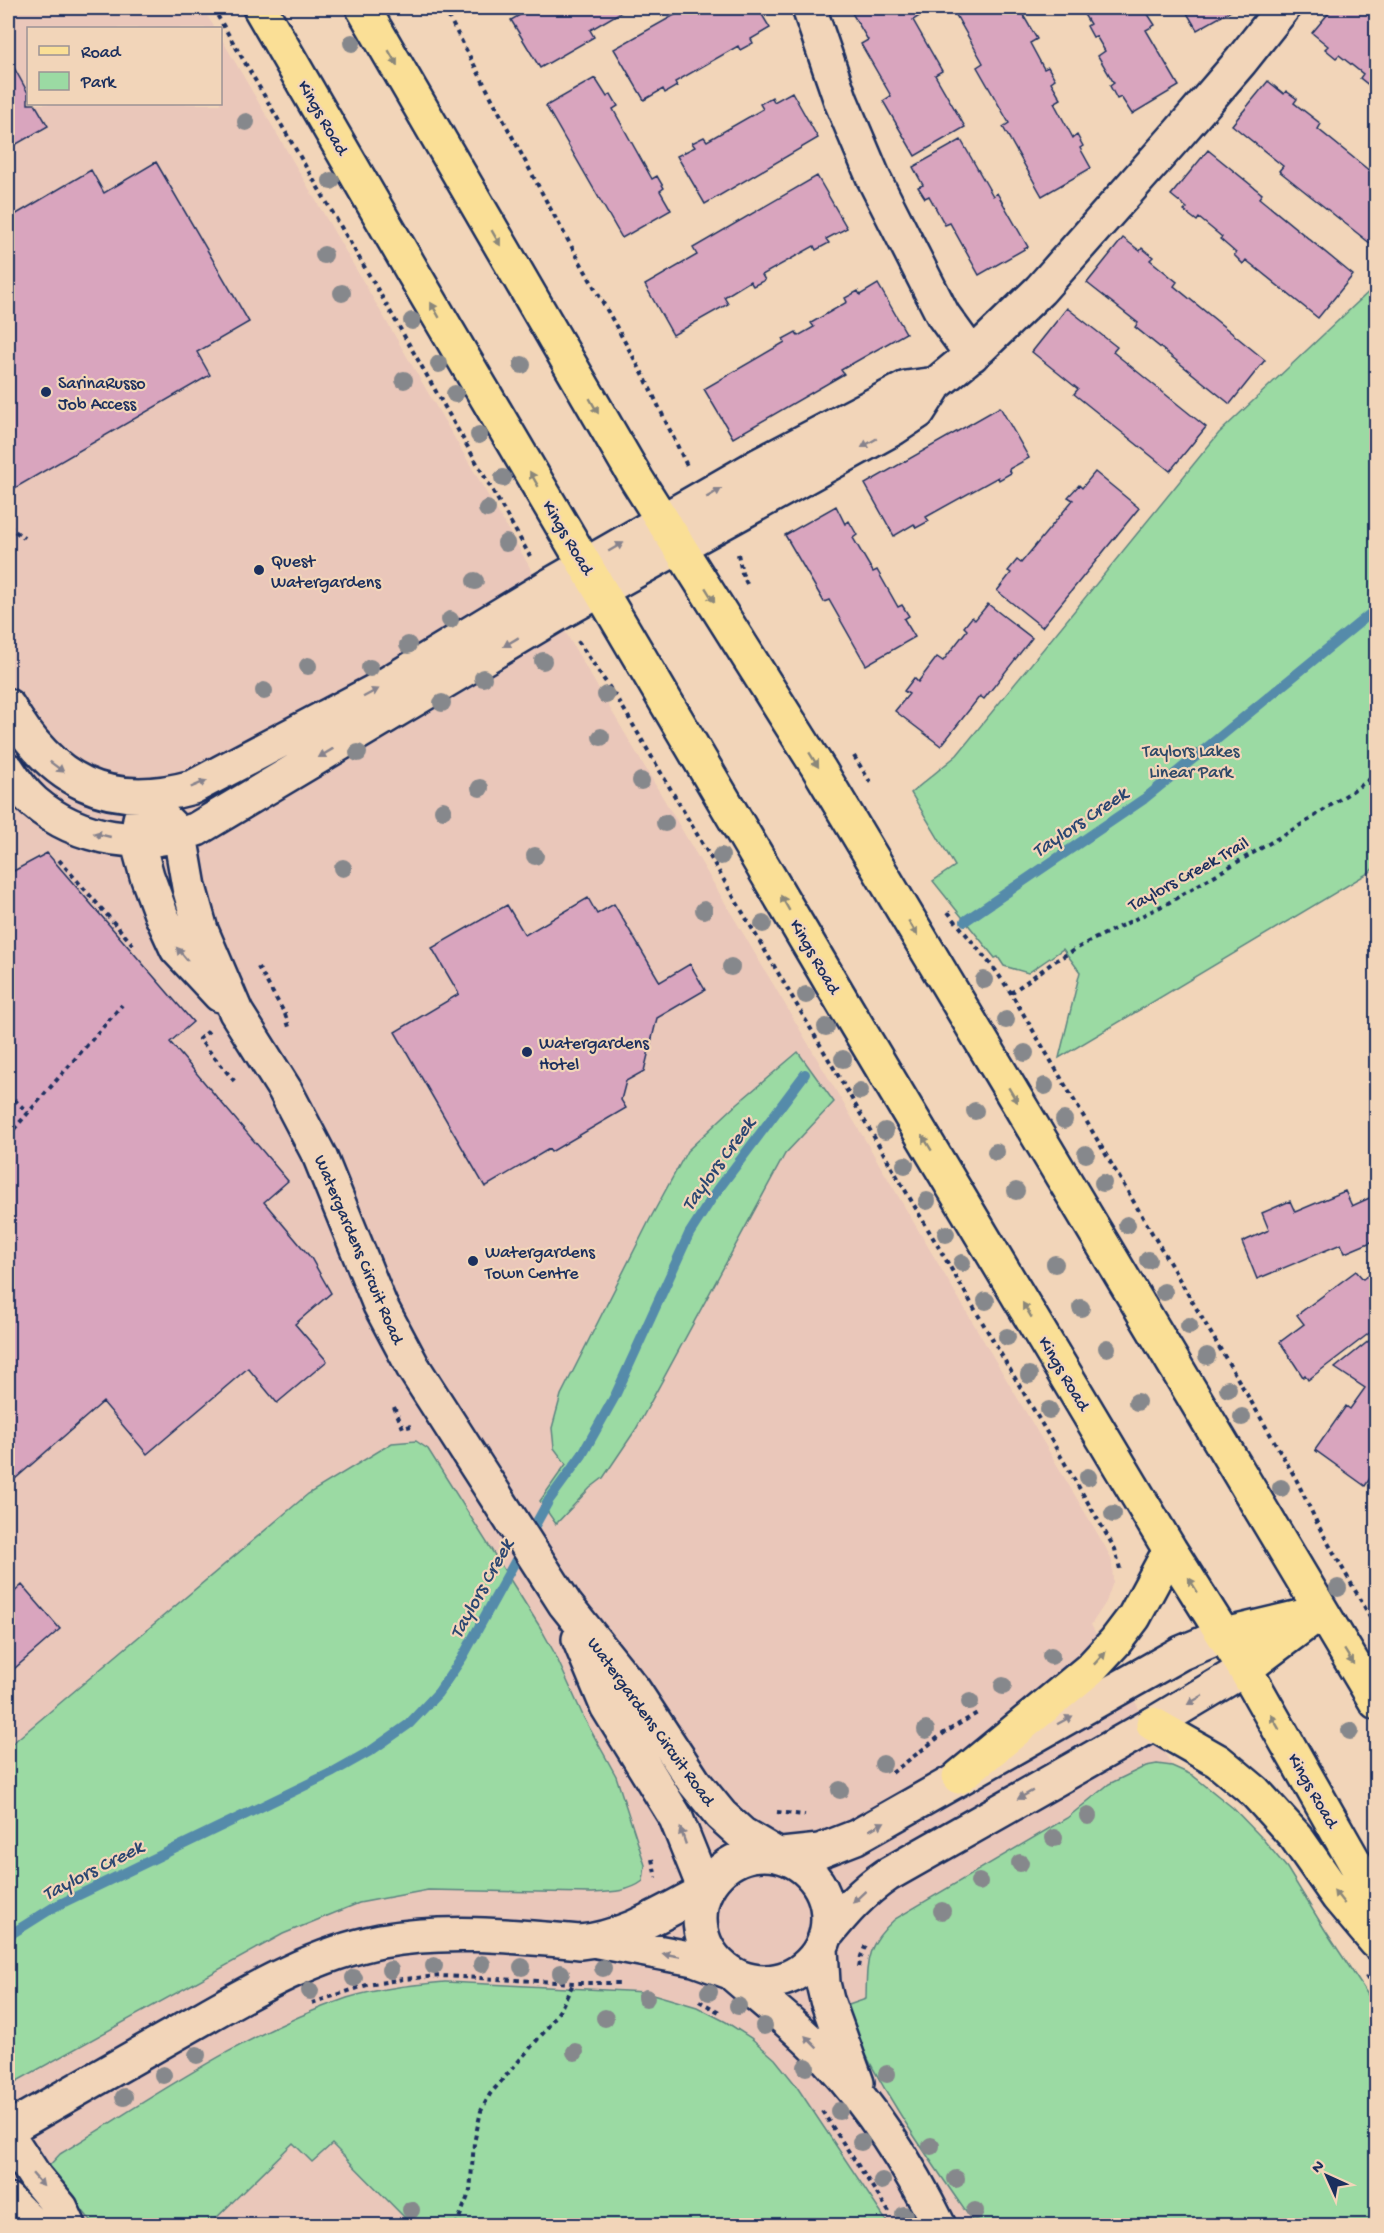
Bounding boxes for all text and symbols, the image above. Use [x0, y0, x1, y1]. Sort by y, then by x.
legend [27, 27, 222, 105]
text: Road [81, 43, 122, 64]
one-way arrow [388, 50, 398, 67]
text: Park [80, 73, 117, 94]
street label: Kings Road [292, 77, 352, 161]
one-way arrow [490, 230, 501, 246]
one-way arrow [430, 302, 441, 318]
place label: SarinaRusso Job Access [58, 374, 146, 416]
marker: SarinaRusso Job Access [39, 385, 53, 399]
one-way arrow [589, 398, 599, 415]
one-way arrow [860, 438, 877, 448]
one-way arrow [529, 470, 539, 487]
one-way arrow [706, 487, 722, 498]
street label: Kings Road [537, 497, 598, 580]
one-way arrow [608, 542, 625, 552]
place label: Quest Watergardens [271, 552, 382, 594]
marker: Quest Watergardens [252, 563, 266, 577]
one-way arrow [704, 587, 715, 603]
one-way arrow [503, 636, 519, 647]
one-way arrow [363, 688, 380, 698]
park label: Taylors Lakes Linear Park [1142, 742, 1241, 784]
one-way arrow [318, 748, 334, 759]
one-way arrow [808, 752, 819, 768]
one-way arrow [50, 760, 65, 772]
one-way arrow [190, 779, 208, 788]
water label: Taylors Creek [1029, 782, 1135, 864]
one-way arrow [92, 829, 111, 839]
street label: Taylors Creek Trail [1124, 833, 1253, 917]
one-way arrow [780, 894, 790, 911]
street label: Kings Road [784, 916, 844, 1000]
one-way arrow [908, 920, 919, 936]
one-way arrow [176, 946, 189, 962]
place label: Watergardens Hotel [539, 1034, 650, 1076]
marker: Watergardens Hotel [520, 1045, 534, 1059]
one-way arrow [1008, 1087, 1019, 1103]
water label: Taylors Creek [678, 1112, 763, 1216]
one-way arrow [922, 1134, 932, 1151]
street label: Watergardens Circuit Road [308, 1152, 408, 1349]
place label: Watergardens Town Centre [484, 1243, 596, 1285]
marker: Watergardens Town Centre [466, 1254, 480, 1268]
one-way arrow [1022, 1301, 1032, 1318]
street label: Kings Road [1033, 1333, 1094, 1416]
water label: Taylors Creek [446, 1534, 521, 1643]
one-way arrow [1187, 1577, 1198, 1593]
street label: Watergardens Circuit Road [582, 1634, 719, 1812]
one-way arrow [1343, 1649, 1354, 1665]
one-way arrow [1093, 1652, 1107, 1666]
one-way arrow [1186, 1695, 1203, 1705]
one-way arrow [1270, 1713, 1280, 1730]
one-way arrow [1057, 1715, 1074, 1725]
street label: Kings Road [1282, 1750, 1342, 1834]
one-way arrow [1017, 1790, 1033, 1801]
one-way arrow [869, 1821, 886, 1831]
one-way arrow [677, 1827, 687, 1845]
water label: Taylors Creek [39, 1836, 150, 1907]
one-way arrow [1332, 1889, 1345, 1905]
one-way arrow [852, 1890, 867, 1903]
one-way arrow [662, 1950, 681, 1959]
one-way arrow [804, 2036, 818, 2050]
north arrow [1297, 2146, 1357, 2206]
text: N [1308, 2157, 1330, 2178]
one-way arrow [31, 2173, 45, 2188]

